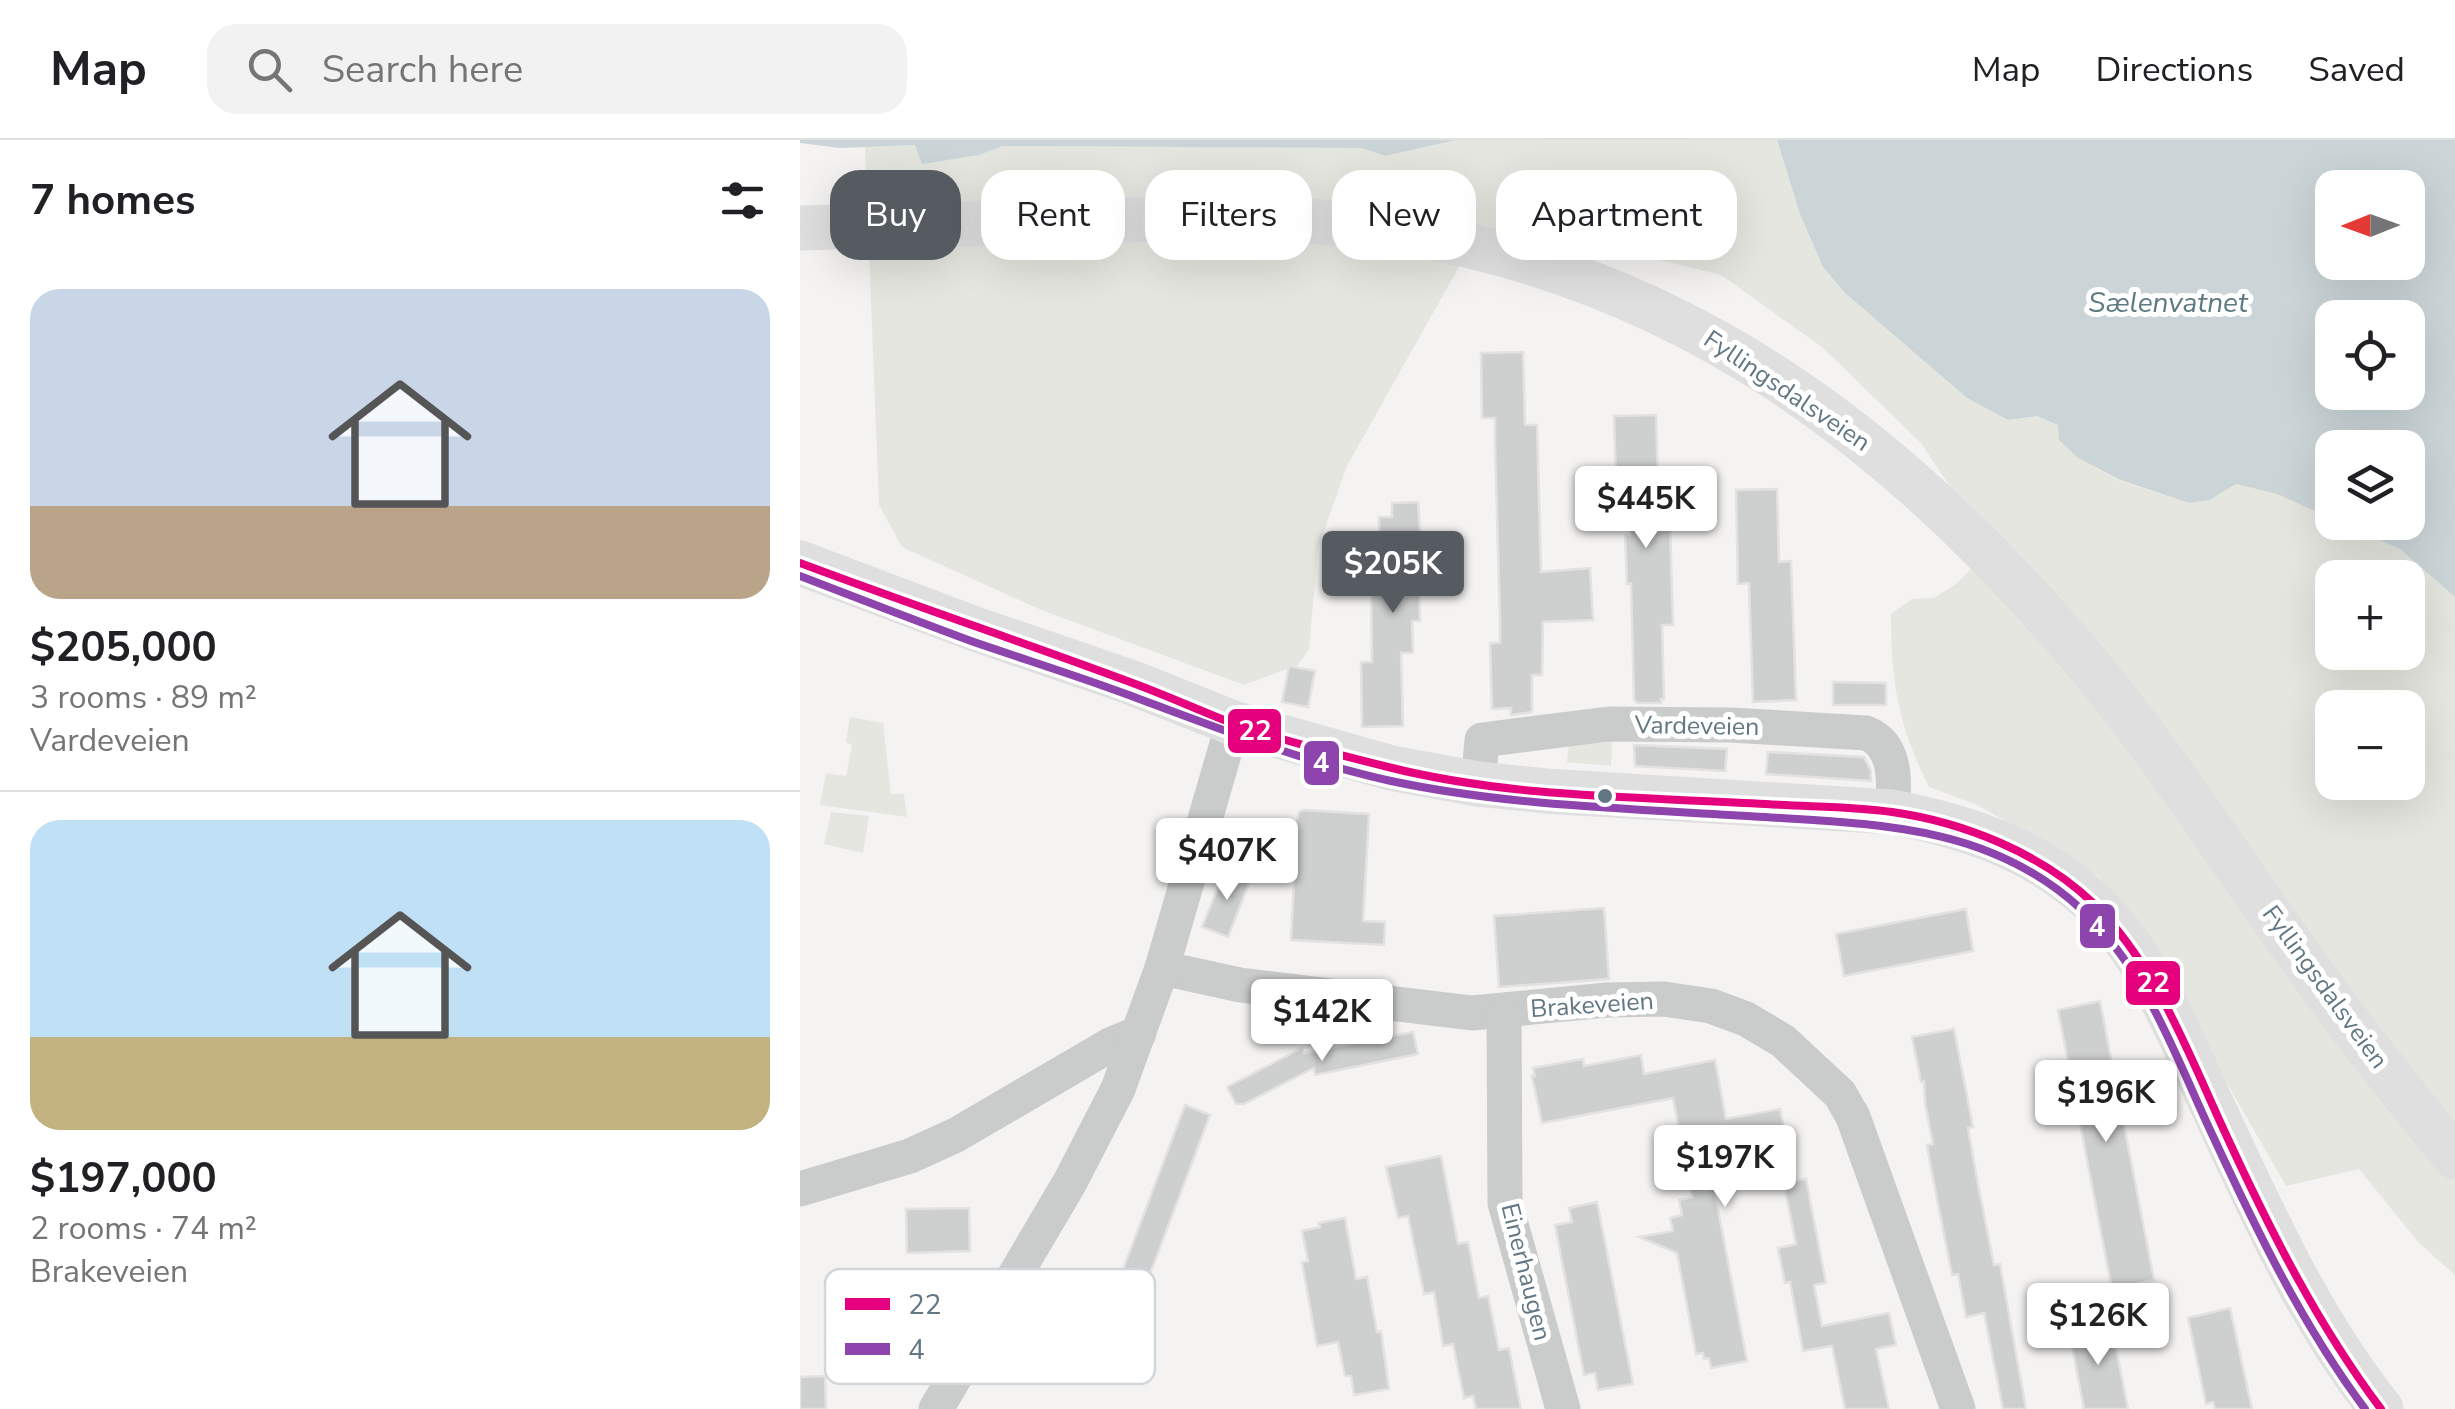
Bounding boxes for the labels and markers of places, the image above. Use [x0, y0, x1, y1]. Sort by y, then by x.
pin: $445K [1576, 466, 1716, 551]
pin: $205K [1323, 531, 1463, 616]
unlabelled marker [1595, 786, 1615, 806]
pin: $407K [1157, 818, 1297, 903]
pin: $142K [1252, 979, 1392, 1064]
pin: $196K [2036, 1060, 2176, 1145]
pin: $197K [1655, 1125, 1795, 1210]
pin: $126K [2028, 1283, 2168, 1368]

